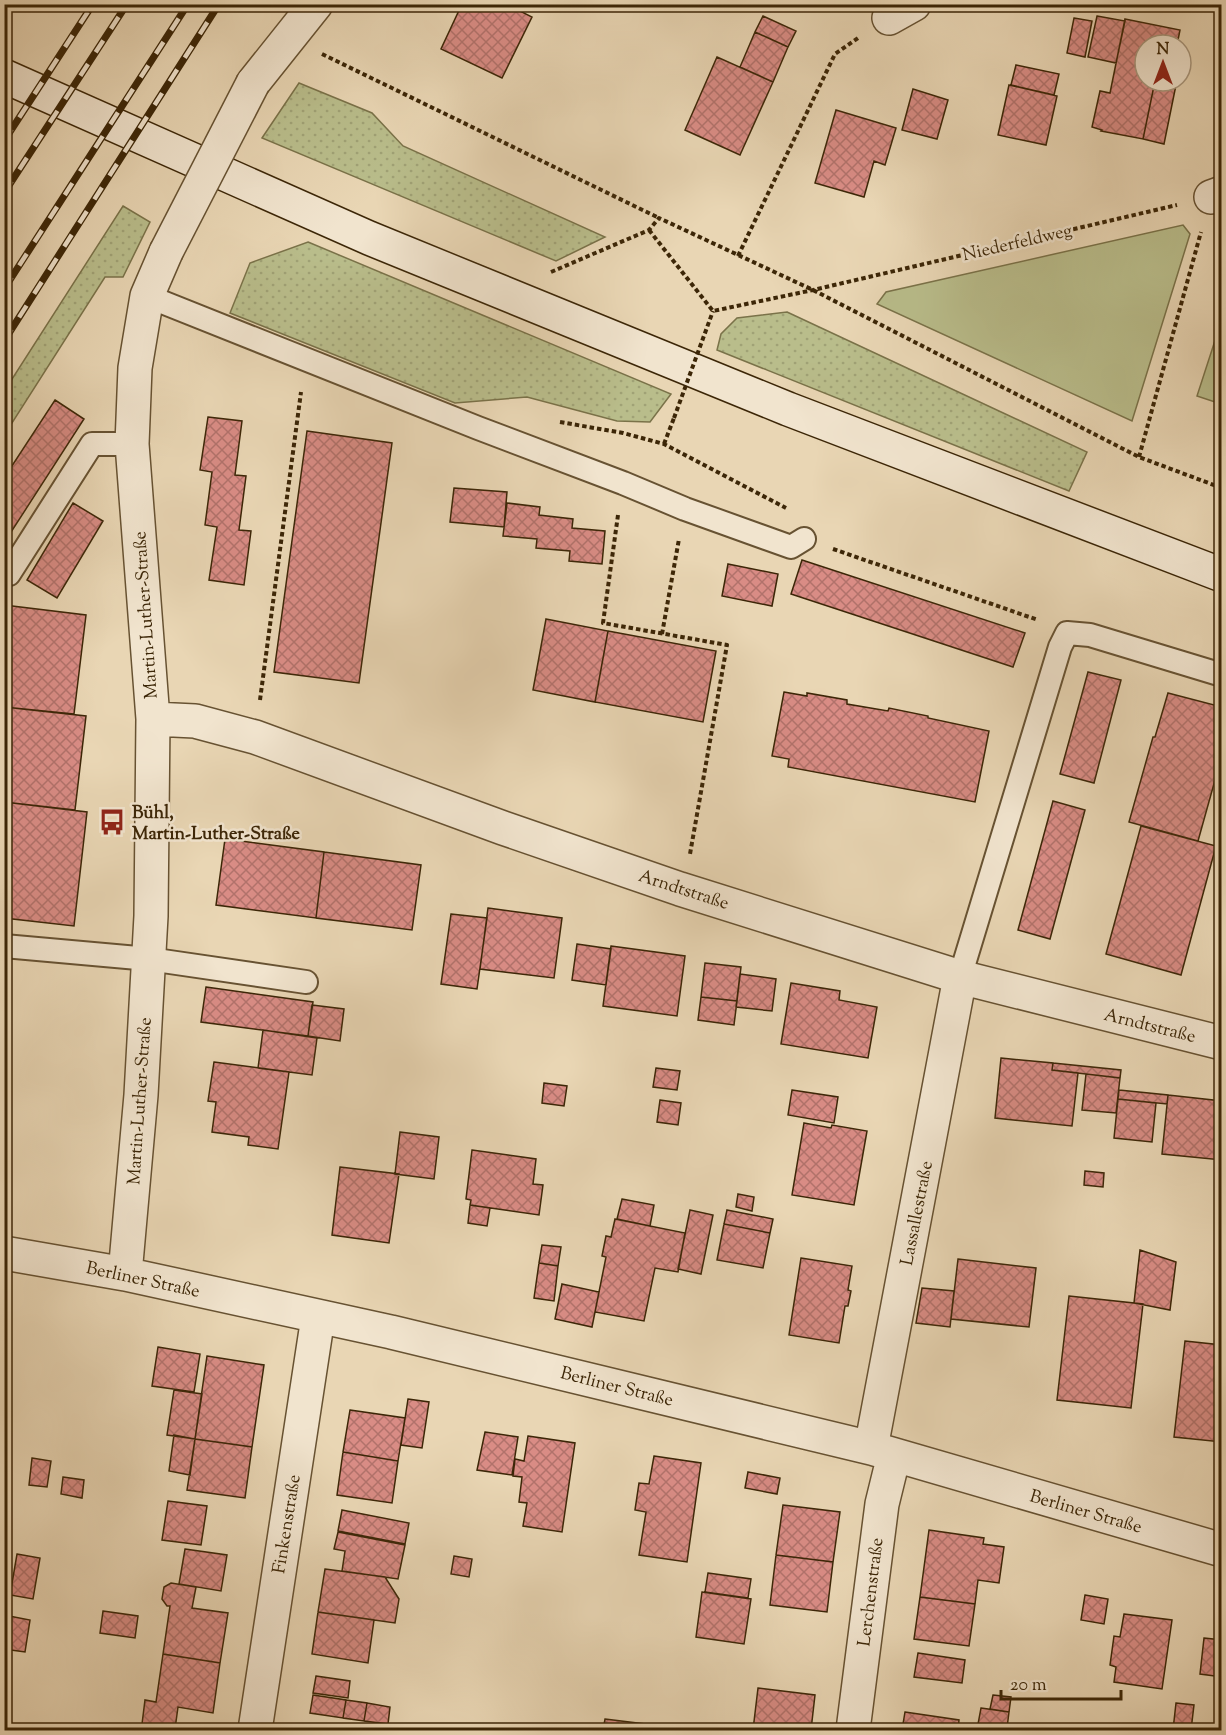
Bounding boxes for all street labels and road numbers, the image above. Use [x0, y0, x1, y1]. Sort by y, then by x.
street label: Niederfeldweg [960, 219, 1075, 269]
street label: Martin-Luther-Straße [128, 530, 166, 700]
street label: Arndtstraße [635, 864, 732, 918]
street label: Arndtstraße [1101, 1003, 1198, 1051]
street label: Martin-Luther-Straße [122, 1016, 160, 1186]
street label: Lassallestraße [895, 1159, 941, 1268]
street label: Berliner Straße [83, 1256, 202, 1306]
street label: Berliner Straße [557, 1361, 676, 1415]
street label: Finkenstraße [267, 1473, 309, 1576]
street label: Berliner Straße [1026, 1484, 1145, 1541]
street label: Lerchenstraße [852, 1536, 892, 1648]

